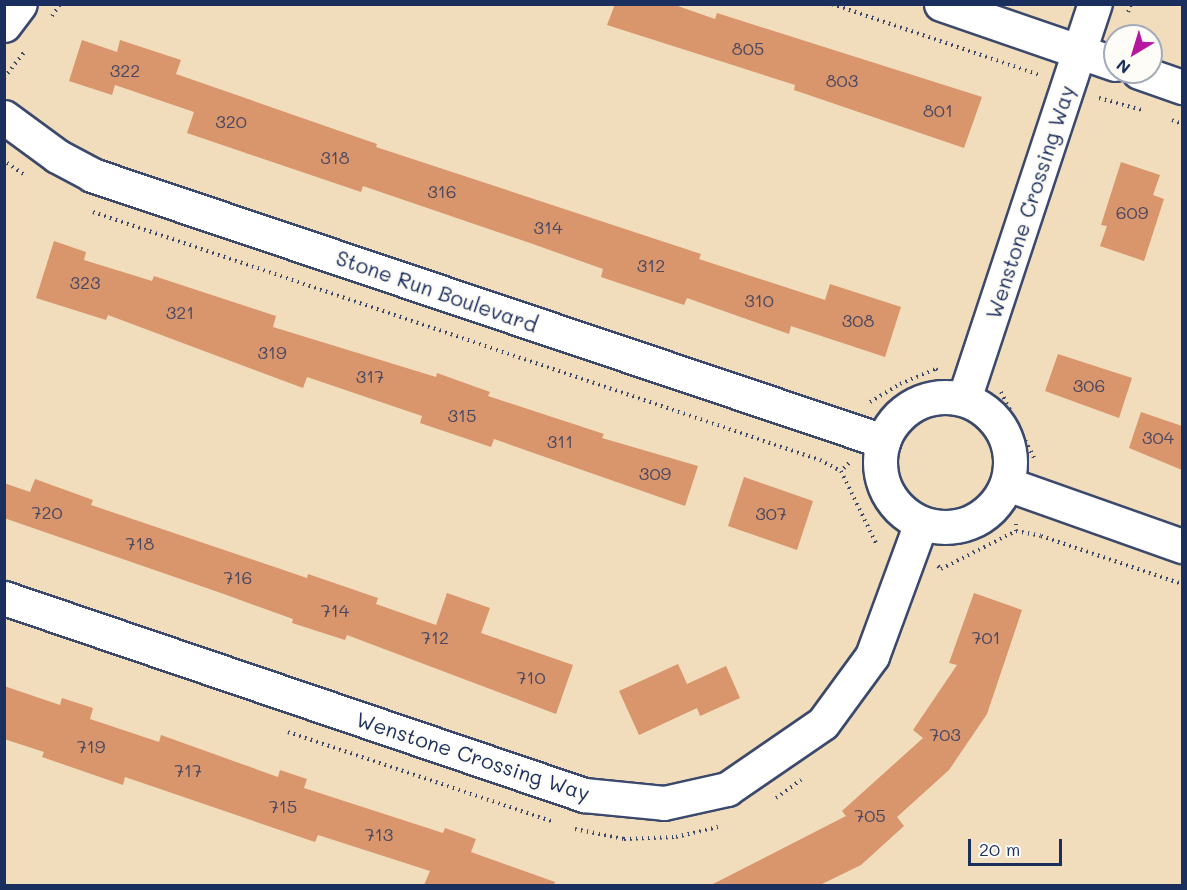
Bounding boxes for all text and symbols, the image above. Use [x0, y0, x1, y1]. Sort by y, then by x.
north arrow [1103, 24, 1163, 84]
house number: 805 [732, 37, 764, 59]
text: N [1112, 55, 1134, 79]
house number: 322 [110, 59, 140, 81]
house number: 803 [826, 69, 858, 91]
street label: Wenstone Crossing Way [980, 82, 1080, 322]
house number: 801 [923, 99, 953, 121]
house number: 320 [215, 110, 247, 132]
house number: 318 [320, 146, 350, 168]
house number: 316 [427, 180, 457, 202]
house number: 609 [1116, 201, 1148, 223]
house number: 314 [533, 216, 563, 238]
street label: Stone Run Boulevard [333, 245, 541, 337]
house number: 312 [637, 254, 665, 276]
house number: 323 [69, 271, 101, 293]
house number: 310 [744, 289, 774, 311]
house number: 321 [166, 301, 194, 323]
house number: 308 [842, 309, 874, 331]
house number: 319 [257, 341, 287, 363]
house number: 317 [356, 365, 384, 387]
house number: 306 [1073, 374, 1105, 396]
house number: 315 [447, 404, 477, 426]
house number: 304 [1142, 426, 1174, 448]
house number: 311 [547, 430, 573, 452]
house number: 309 [639, 462, 671, 484]
house number: 720 [31, 501, 63, 523]
house number: 307 [755, 502, 787, 524]
house number: 718 [126, 532, 154, 554]
house number: 716 [224, 566, 252, 588]
house number: 714 [321, 599, 349, 621]
house number: 712 [421, 626, 449, 648]
house number: 701 [971, 626, 1001, 648]
house number: 710 [516, 666, 546, 688]
street label: Wenstone Crossing Way [353, 706, 593, 806]
house number: 703 [929, 723, 961, 745]
house number: 719 [77, 735, 105, 757]
house number: 717 [174, 759, 202, 781]
house number: 715 [269, 795, 297, 817]
house number: 705 [854, 804, 886, 826]
house number: 713 [365, 823, 393, 845]
scale bar [971, 827, 1066, 865]
text: 20 m [979, 837, 1020, 861]

